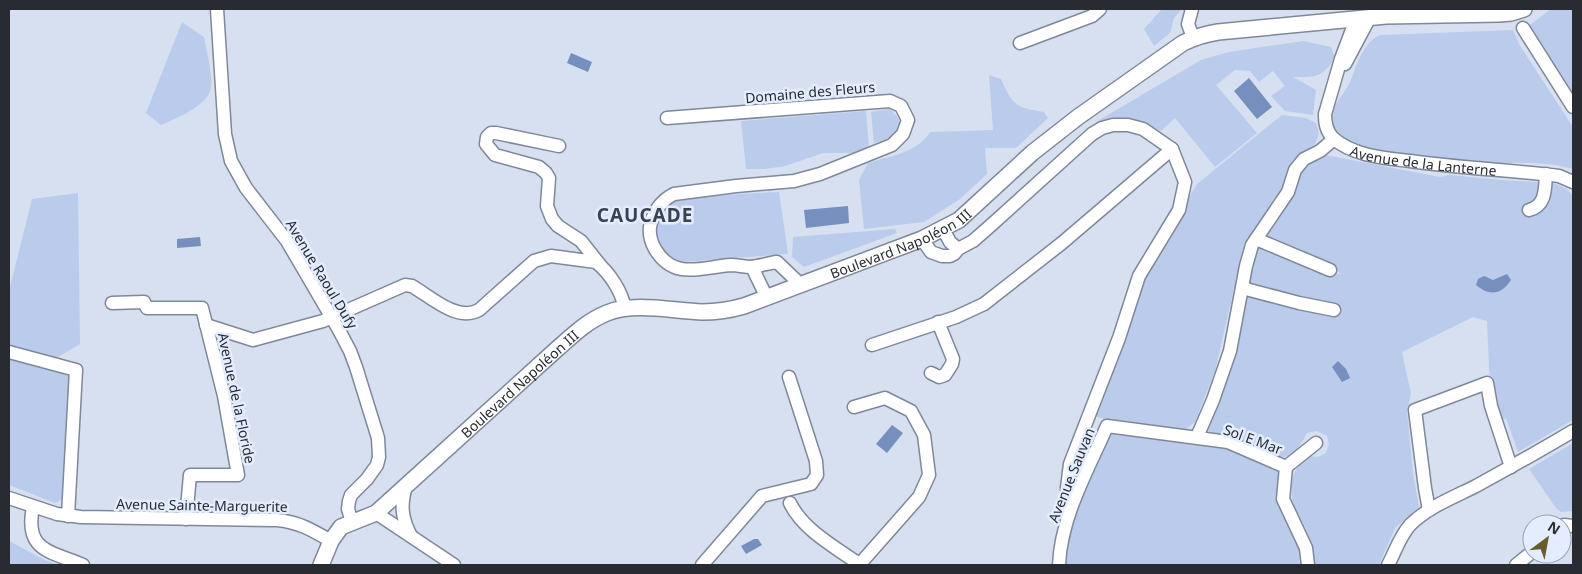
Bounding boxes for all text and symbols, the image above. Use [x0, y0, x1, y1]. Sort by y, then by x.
street label: Domaine des Fleurs [744, 77, 876, 107]
street label: Avenue de la Lanterne [1348, 140, 1497, 179]
district label: CAUCADE [597, 202, 693, 228]
street label: Boulevard Napoléon III [827, 204, 975, 282]
street label: Avenue Raoul Dufy [282, 216, 363, 333]
street label: Boulevard Napoléon III [456, 325, 582, 442]
street label: Avenue de la Floride [214, 331, 260, 465]
street label: Sol E Mar [1221, 420, 1285, 458]
street label: Avenue Sauvan [1043, 425, 1099, 525]
street label: Avenue Sainte-Marguerite [116, 494, 288, 516]
north arrow [1522, 514, 1572, 564]
text: N [1544, 516, 1564, 539]

